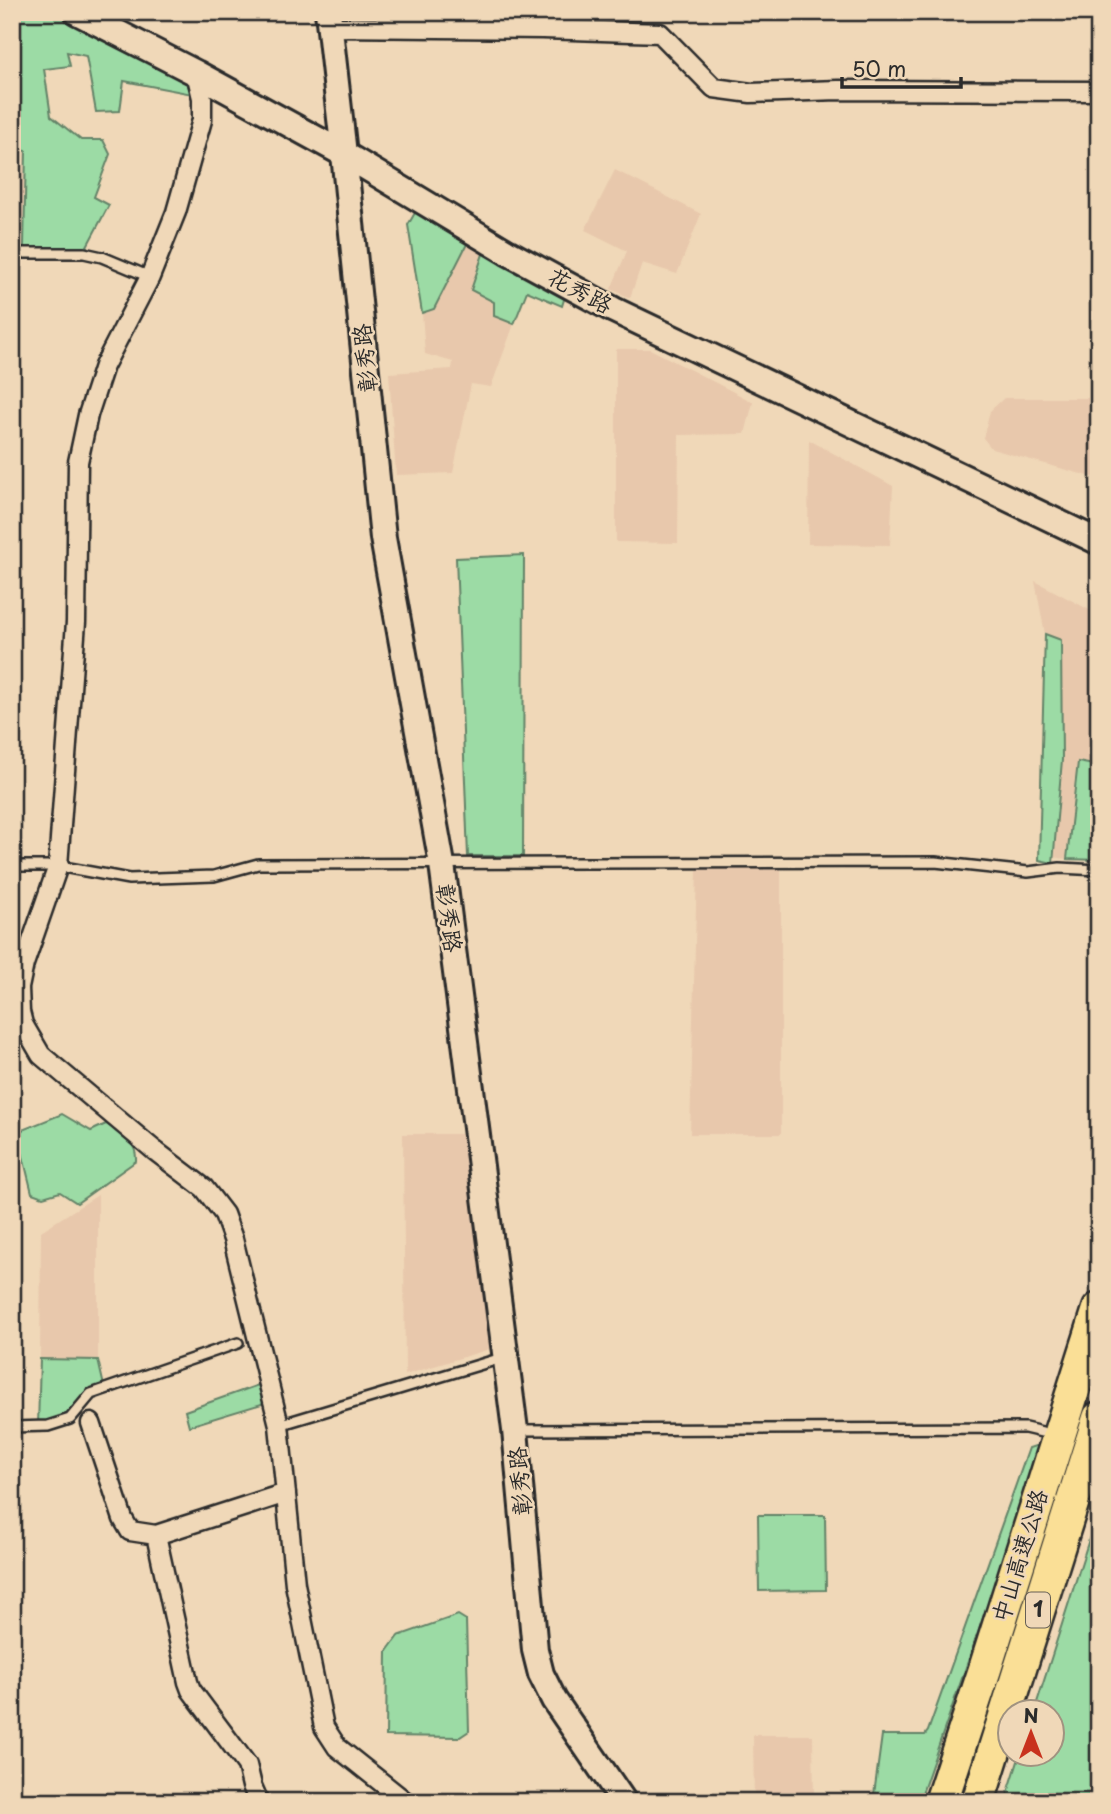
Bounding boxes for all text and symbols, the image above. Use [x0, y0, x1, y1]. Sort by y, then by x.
scale bar [842, 46, 960, 90]
text: 50 m [852, 52, 906, 84]
street label: 花秀路 [542, 258, 619, 321]
street label: 彰秀路 [342, 322, 385, 394]
street label: 彰秀路 [429, 881, 472, 954]
street label: 彰秀路 [498, 1445, 539, 1517]
street label: 中山高速公路 [982, 1484, 1055, 1627]
road number: 1 [1026, 1592, 1050, 1628]
north arrow [996, 1699, 1066, 1769]
text: N [1023, 1701, 1039, 1729]

